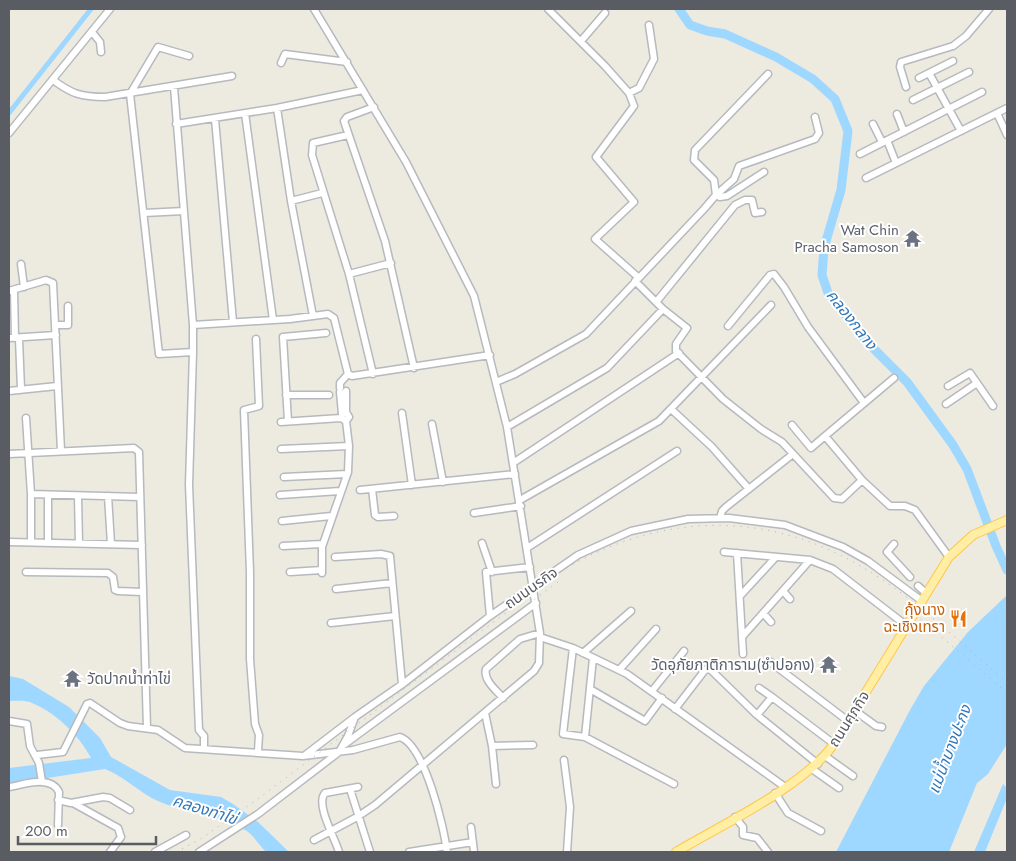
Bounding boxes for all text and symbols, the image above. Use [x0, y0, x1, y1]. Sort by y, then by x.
place label: Wat Chin Pracha Samoson [795, 219, 899, 258]
temple icon: Wat Chin Pracha Samoson [903, 229, 923, 249]
water label: คลองกลาง [821, 284, 883, 355]
street label: ถนนนรกิจ [500, 562, 562, 614]
place label: กุ้งนาง ฉะเชิงเทรา [883, 599, 945, 638]
restaurant icon: กุ้งนาง ฉะเชิงเทรา [949, 609, 969, 629]
place label: วัดอุภัยภาติการาม(ซำปอกง) [651, 654, 815, 676]
temple icon: วัดอุภัยภาติการาม(ซำปอกง) [819, 655, 839, 675]
place label: วัดปากน้ำท่าไข่ [87, 668, 171, 690]
temple icon: วัดปากน้ำท่าไข่ [63, 669, 83, 689]
street label: ถนนศุภกิจ [823, 687, 875, 751]
water label: แม่น้ำบางปะกง [922, 700, 977, 797]
water label: คลองท่าไข่ [170, 789, 242, 831]
scale bar [18, 814, 155, 846]
text: 200 m [25, 820, 68, 842]

